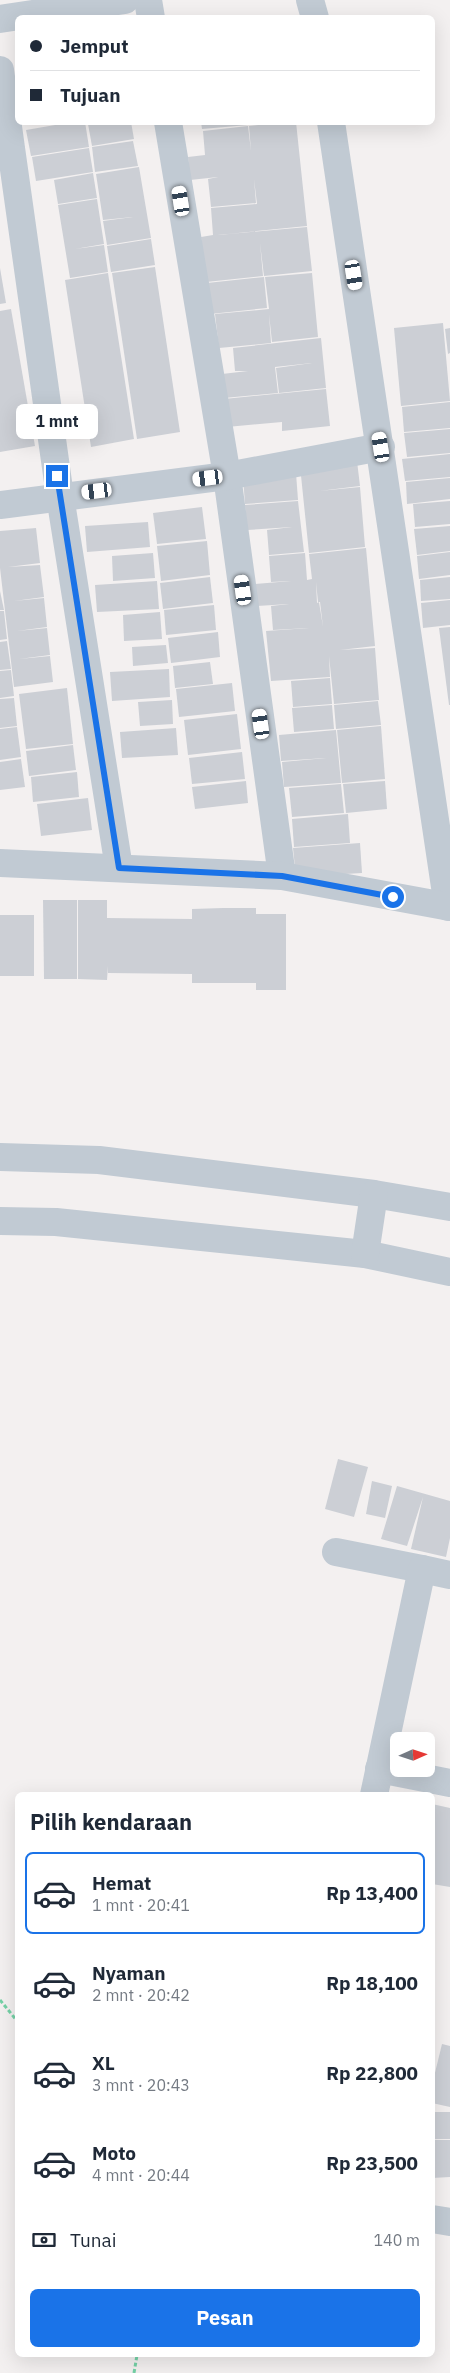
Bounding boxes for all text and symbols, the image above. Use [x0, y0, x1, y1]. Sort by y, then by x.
text: Jemput [60, 34, 128, 58]
text: Tujuan [60, 83, 120, 107]
car [171, 185, 190, 217]
car [344, 259, 363, 291]
callout: 1 mnt [16, 404, 98, 438]
text: 1 mnt [35, 411, 79, 431]
car [371, 431, 390, 463]
route end [46, 465, 68, 487]
car [192, 469, 223, 487]
car [81, 482, 112, 500]
car [233, 574, 252, 606]
car [251, 708, 270, 740]
route start [382, 886, 404, 908]
north arrow [390, 1732, 435, 1778]
map controls [390, 1732, 435, 1777]
text: Pilih kendaraan [30, 1807, 192, 1836]
icon: car [32, 1871, 77, 1916]
text: Hemat [92, 1871, 151, 1895]
text: Rp 13,400 [326, 1881, 418, 1905]
text: 1 mnt · 20:41 [92, 1895, 190, 1915]
icon: car [32, 1961, 77, 2006]
text: Nyaman [92, 1961, 166, 1985]
text: Rp 18,100 [326, 1971, 418, 1995]
text: 2 mnt · 20:42 [92, 1985, 190, 2005]
icon: car [32, 2051, 77, 2096]
text: XL [92, 2051, 115, 2075]
text: Rp 22,800 [326, 2061, 418, 2085]
text: 3 mnt · 20:43 [92, 2075, 190, 2095]
icon: car [32, 2141, 77, 2186]
text: Moto [92, 2141, 136, 2165]
text: Rp 23,500 [326, 2151, 418, 2175]
text: 4 mnt · 20:44 [92, 2165, 190, 2185]
icon: cash [30, 2226, 58, 2254]
text: Tunai [70, 2228, 116, 2252]
text: 140 m [373, 2230, 420, 2250]
button: Pesan [30, 2289, 420, 2347]

